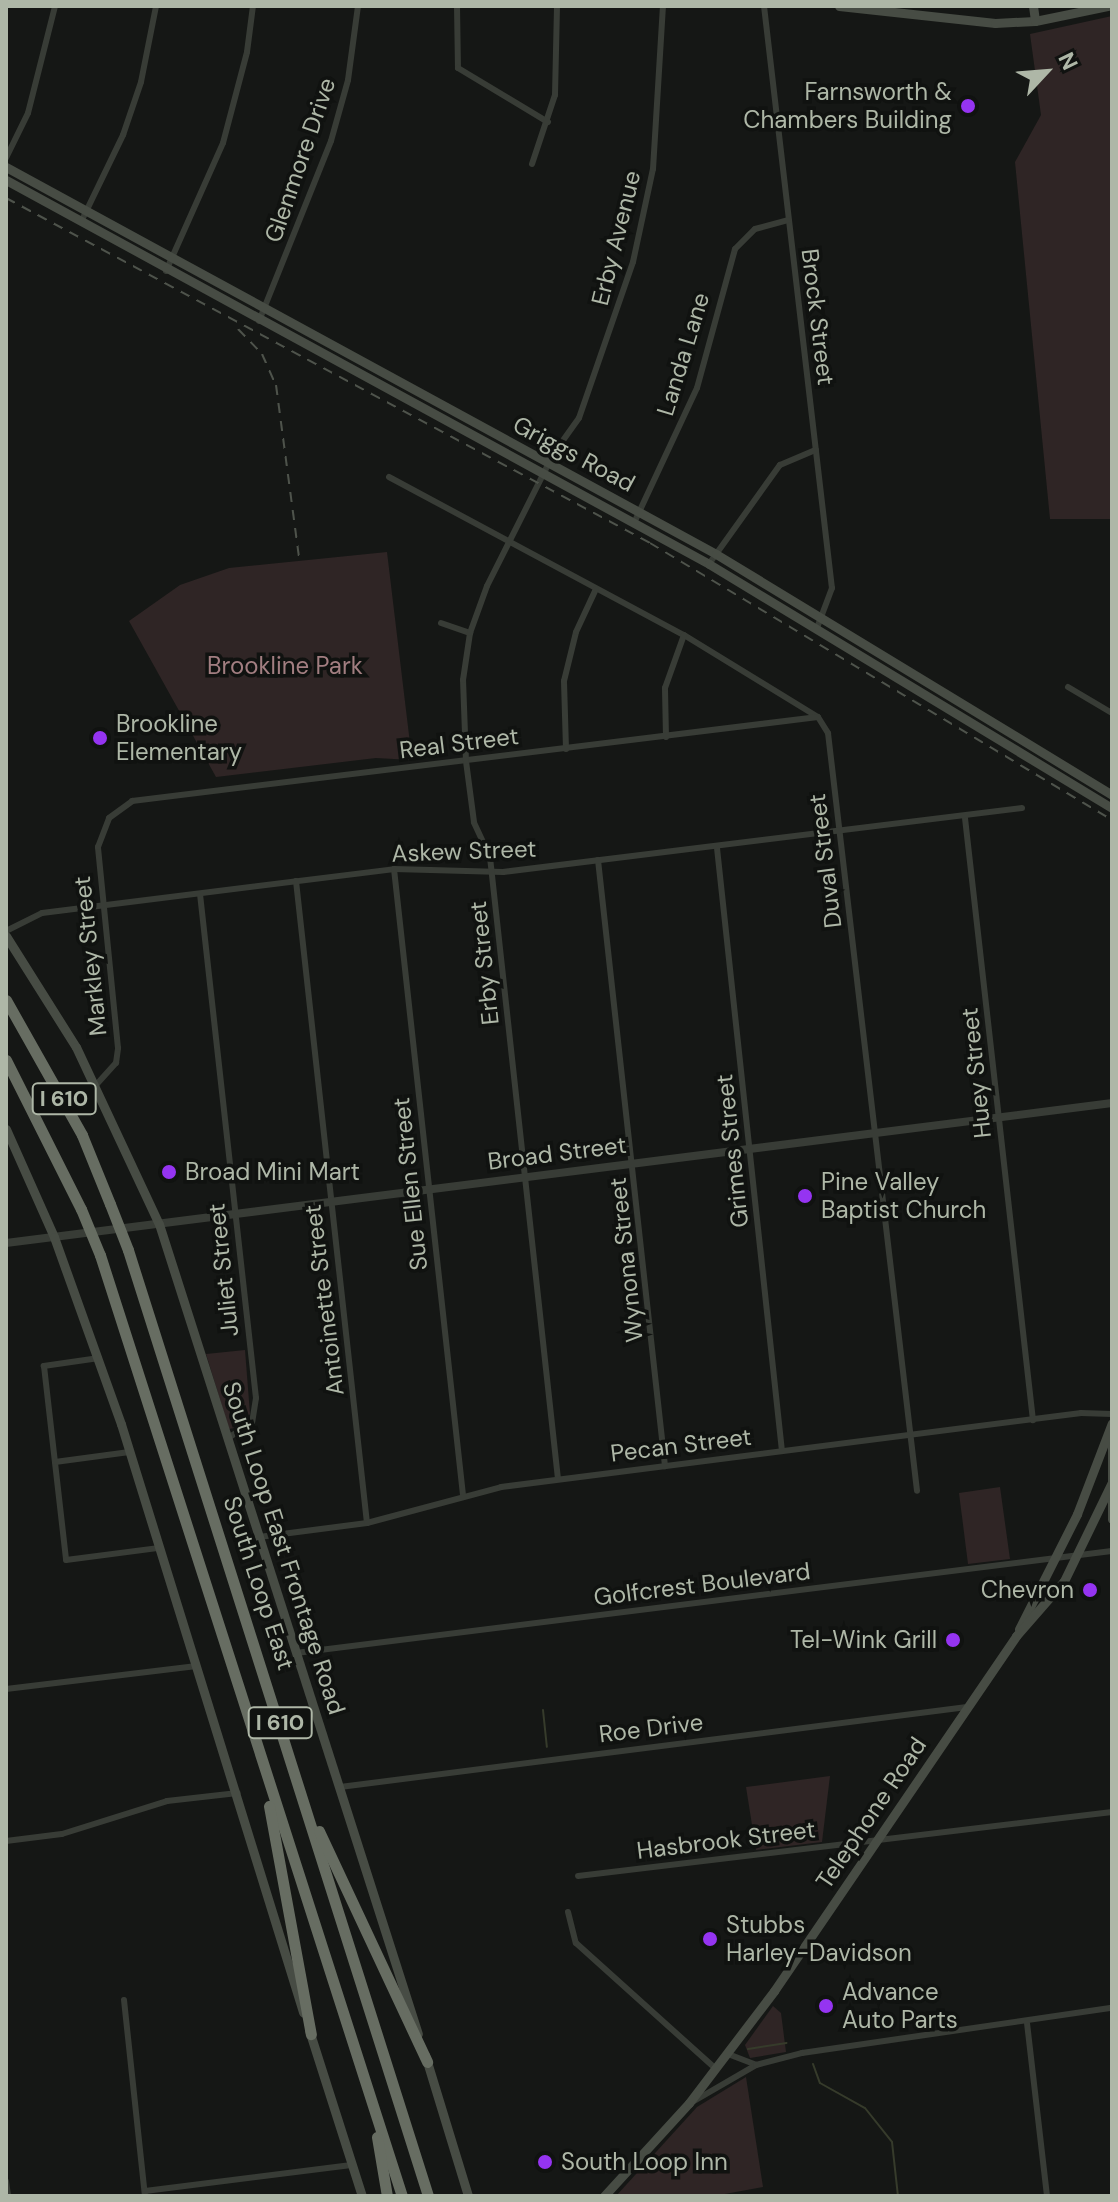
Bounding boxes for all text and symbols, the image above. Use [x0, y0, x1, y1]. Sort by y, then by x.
north arrow [1006, 32, 1086, 112]
text: N [1051, 48, 1085, 75]
street label: Glenmore Drive [258, 74, 342, 246]
place label: Farnsworth & Chambers Building [743, 78, 952, 134]
marker: Farnsworth & Chambers Building [959, 97, 977, 115]
street label: Erby Avenue [585, 168, 647, 308]
street label: Brock Street [795, 247, 841, 387]
street label: Landa Lane [651, 289, 715, 419]
street label: Griggs Road [508, 410, 640, 498]
park label: Brookline Park [207, 652, 363, 680]
place label: Brookline Elementary [116, 710, 242, 766]
street label: Real Street [398, 721, 520, 765]
marker: Brookline Elementary [91, 729, 109, 747]
street label: Duval Street [802, 792, 848, 930]
street label: Askew Street [391, 834, 537, 868]
street label: Markley Street [67, 875, 113, 1037]
street label: Erby Street [463, 900, 505, 1026]
street label: Huey Street [955, 1006, 997, 1140]
street label: Grimes Street [710, 1073, 754, 1229]
road number: I 610 [30, 1081, 98, 1117]
street label: Sue Ellen Street [387, 1096, 433, 1272]
street label: Broad Street [486, 1130, 628, 1176]
place label: Broad Mini Mart [185, 1158, 360, 1186]
marker: Broad Mini Mart [160, 1163, 178, 1181]
place label: Pine Valley Baptist Church [821, 1168, 986, 1224]
street label: Wynona Street [603, 1176, 649, 1344]
marker: Pine Valley Baptist Church [796, 1187, 814, 1205]
street label: Juliet Street [202, 1202, 244, 1338]
street label: Antoinette Street [298, 1203, 350, 1397]
street label: South Loop East Frontage Road [217, 1378, 351, 1718]
street label: Pecan Street [609, 1422, 753, 1468]
street label: South Loop East [217, 1492, 301, 1674]
street label: Golfcrest Boulevard [592, 1556, 812, 1612]
place label: Chevron [981, 1576, 1074, 1604]
marker: Chevron [1081, 1581, 1099, 1599]
place label: Tel-Wink Grill [790, 1626, 937, 1654]
marker: Tel-Wink Grill [944, 1631, 962, 1649]
road number: I 610 [246, 1705, 314, 1741]
street label: Roe Drive [597, 1707, 705, 1749]
street label: Telephone Road [810, 1732, 932, 1894]
street label: Hasbrook Street [635, 1815, 817, 1865]
place label: Stubbs Harley-Davidson [726, 1911, 912, 1967]
marker: Stubbs Harley-Davidson [701, 1930, 719, 1948]
place label: Advance Auto Parts [842, 1978, 958, 2034]
marker: Advance Auto Parts [817, 1997, 835, 2015]
place label: South Loop Inn [561, 2148, 728, 2176]
marker: South Loop Inn [536, 2153, 554, 2171]

